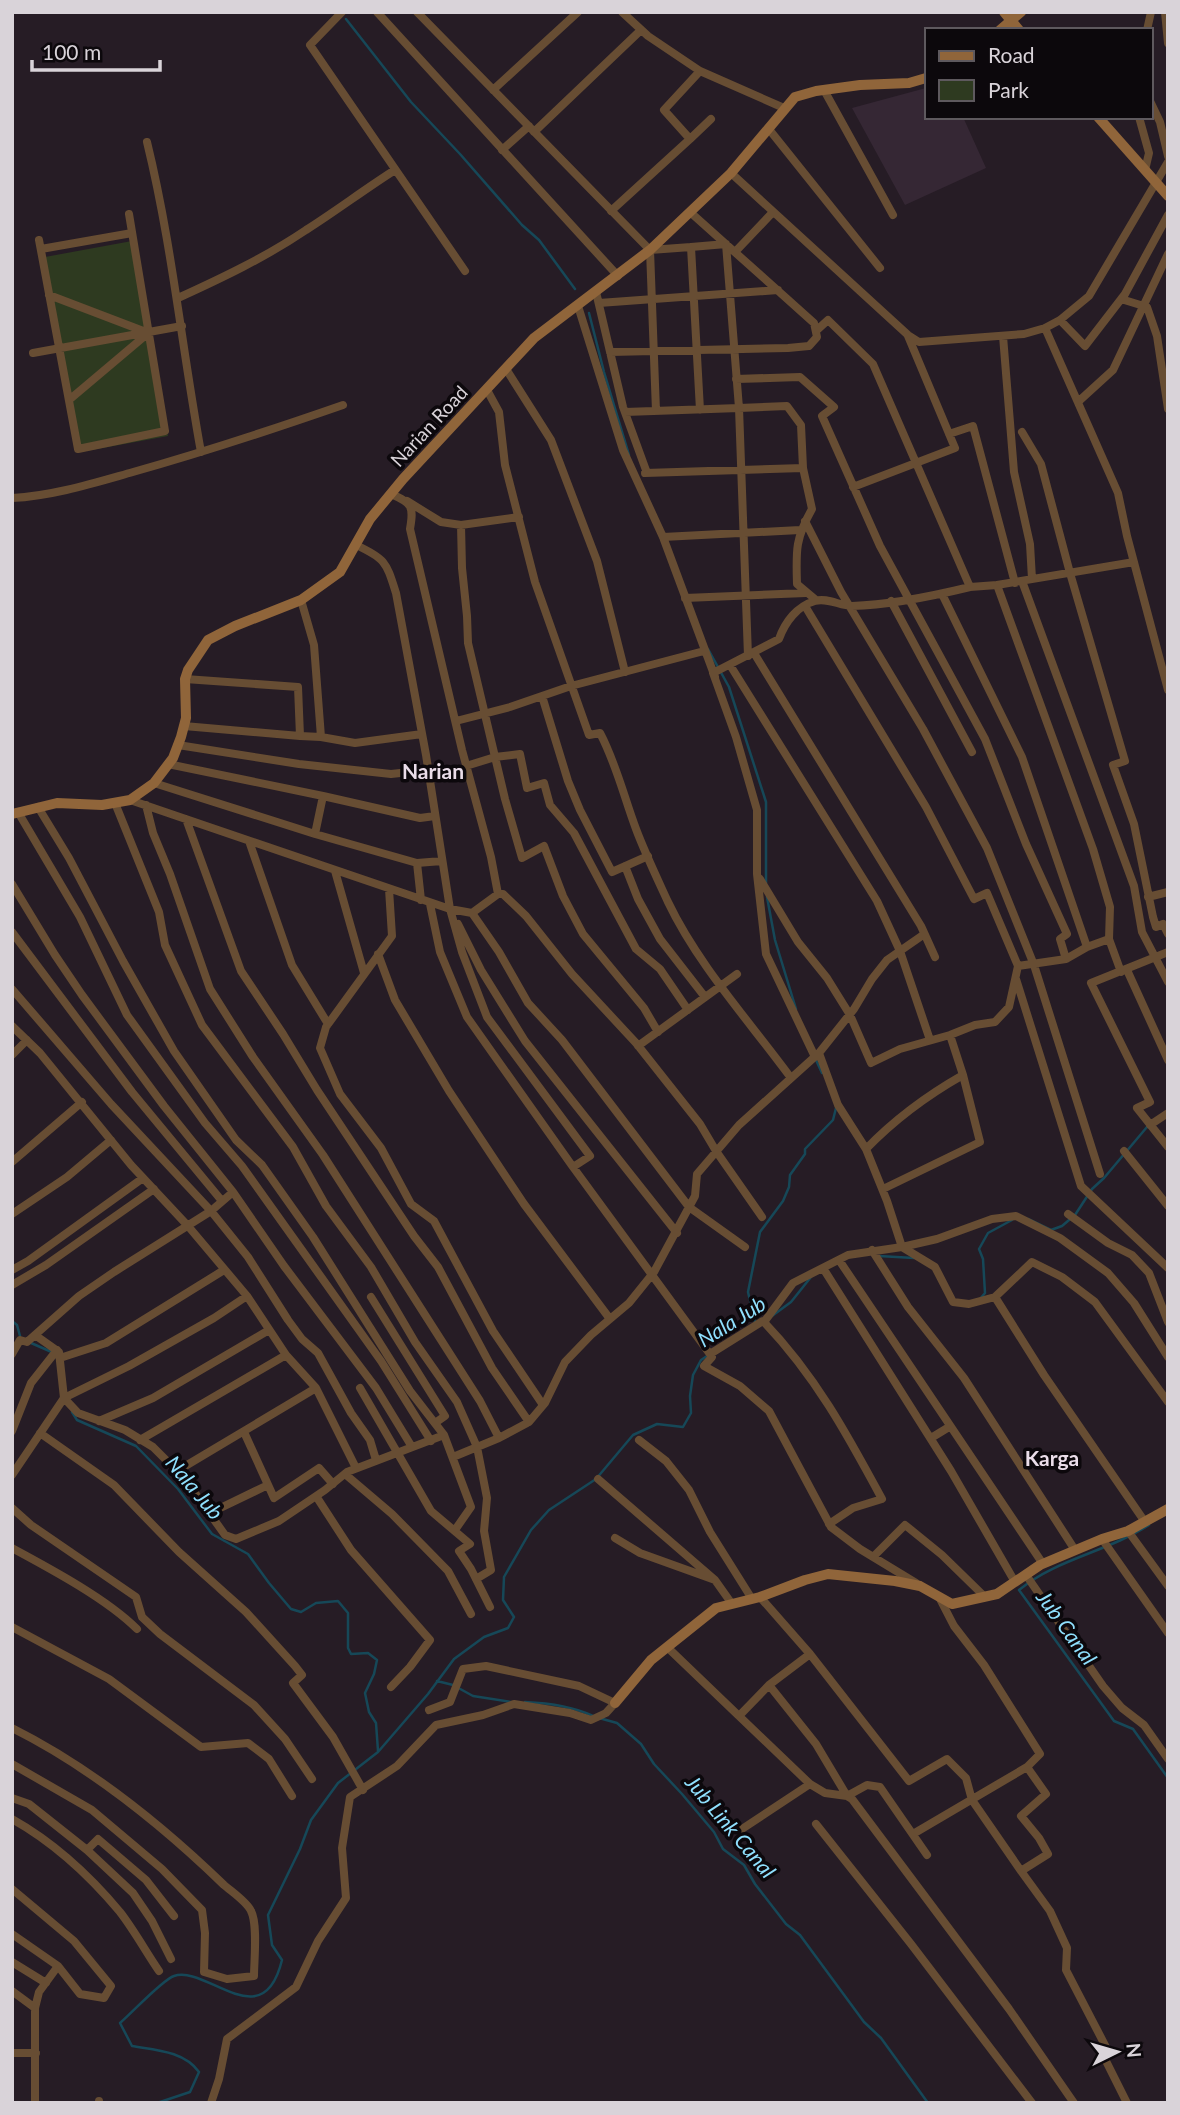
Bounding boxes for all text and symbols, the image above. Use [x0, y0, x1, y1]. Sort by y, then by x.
scale bar [32, 28, 159, 72]
legend [925, 28, 1152, 119]
text: 100 m [42, 39, 101, 64]
text: Road [988, 42, 1035, 67]
text: Park [988, 77, 1029, 102]
street label: Narian Road [385, 380, 472, 471]
district label: Narian [402, 758, 464, 783]
water label: Nala Jub [693, 1290, 770, 1351]
district label: Karga [1025, 1445, 1079, 1470]
water label: Nala Jub [161, 1450, 229, 1524]
water label: Jub Canal [1031, 1584, 1103, 1669]
water label: Jub Link Canal [680, 1769, 782, 1883]
north arrow [1082, 2017, 1152, 2087]
text: N [1122, 2042, 1147, 2059]

